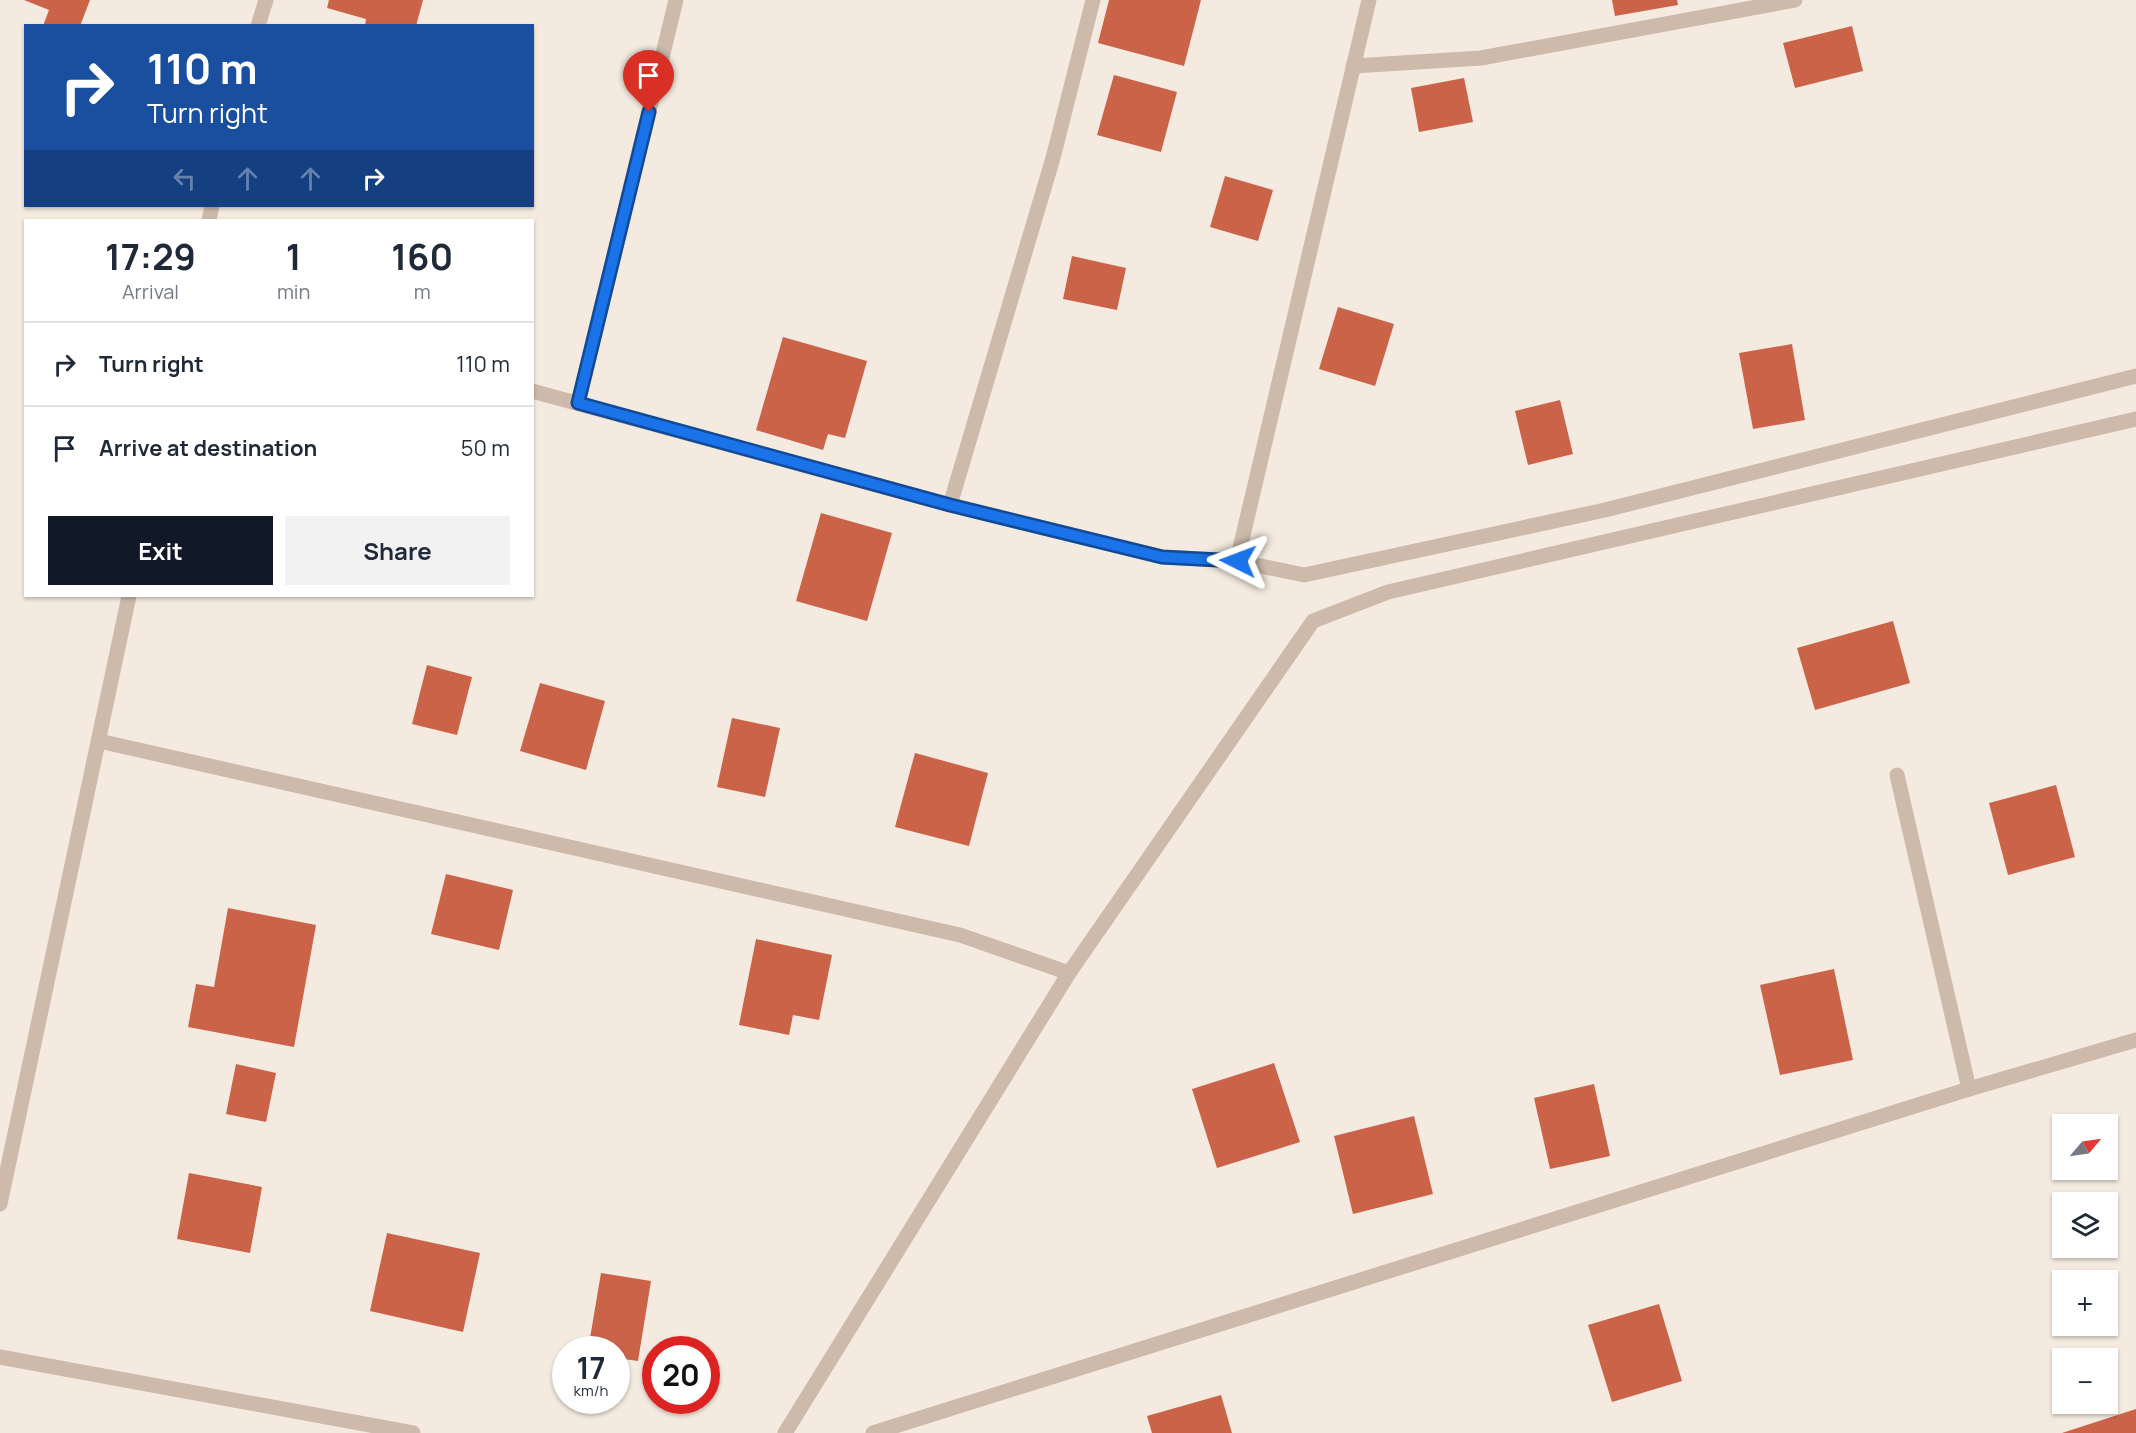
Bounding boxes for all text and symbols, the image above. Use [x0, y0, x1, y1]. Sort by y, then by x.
text: 110 m [147, 39, 258, 97]
icon: right [48, 48, 126, 126]
pin [623, 50, 674, 112]
icon: arrive [632, 59, 665, 92]
text: Turn right [147, 94, 268, 131]
icon: left [168, 162, 201, 195]
icon: ahead [231, 162, 264, 195]
icon: ahead [294, 162, 327, 195]
icon: right [357, 162, 390, 195]
text: 17:29 [105, 232, 196, 281]
text: 1 [286, 232, 302, 281]
text: 160 [391, 232, 453, 281]
text: Arrival [122, 278, 179, 305]
text: min [277, 278, 310, 305]
text: m [414, 278, 431, 305]
icon: right [48, 348, 81, 381]
text: Turn right [99, 349, 204, 379]
text: 110 m [456, 349, 510, 379]
icon: arrive [48, 432, 81, 465]
text: Arrive at destination [99, 433, 317, 463]
text: 50 m [461, 433, 510, 463]
button: Exit [48, 516, 273, 585]
button: Share [285, 516, 510, 585]
position arrow [1206, 529, 1270, 593]
north arrow [2052, 1114, 2118, 1180]
map controls [2052, 1114, 2118, 1414]
button: layers [2052, 1192, 2118, 1258]
button: + [2052, 1270, 2118, 1336]
speed limit sign: 20 [642, 1336, 720, 1414]
text: 17 [576, 1347, 606, 1388]
button: − [2052, 1348, 2118, 1414]
text: km/h [574, 1380, 608, 1401]

